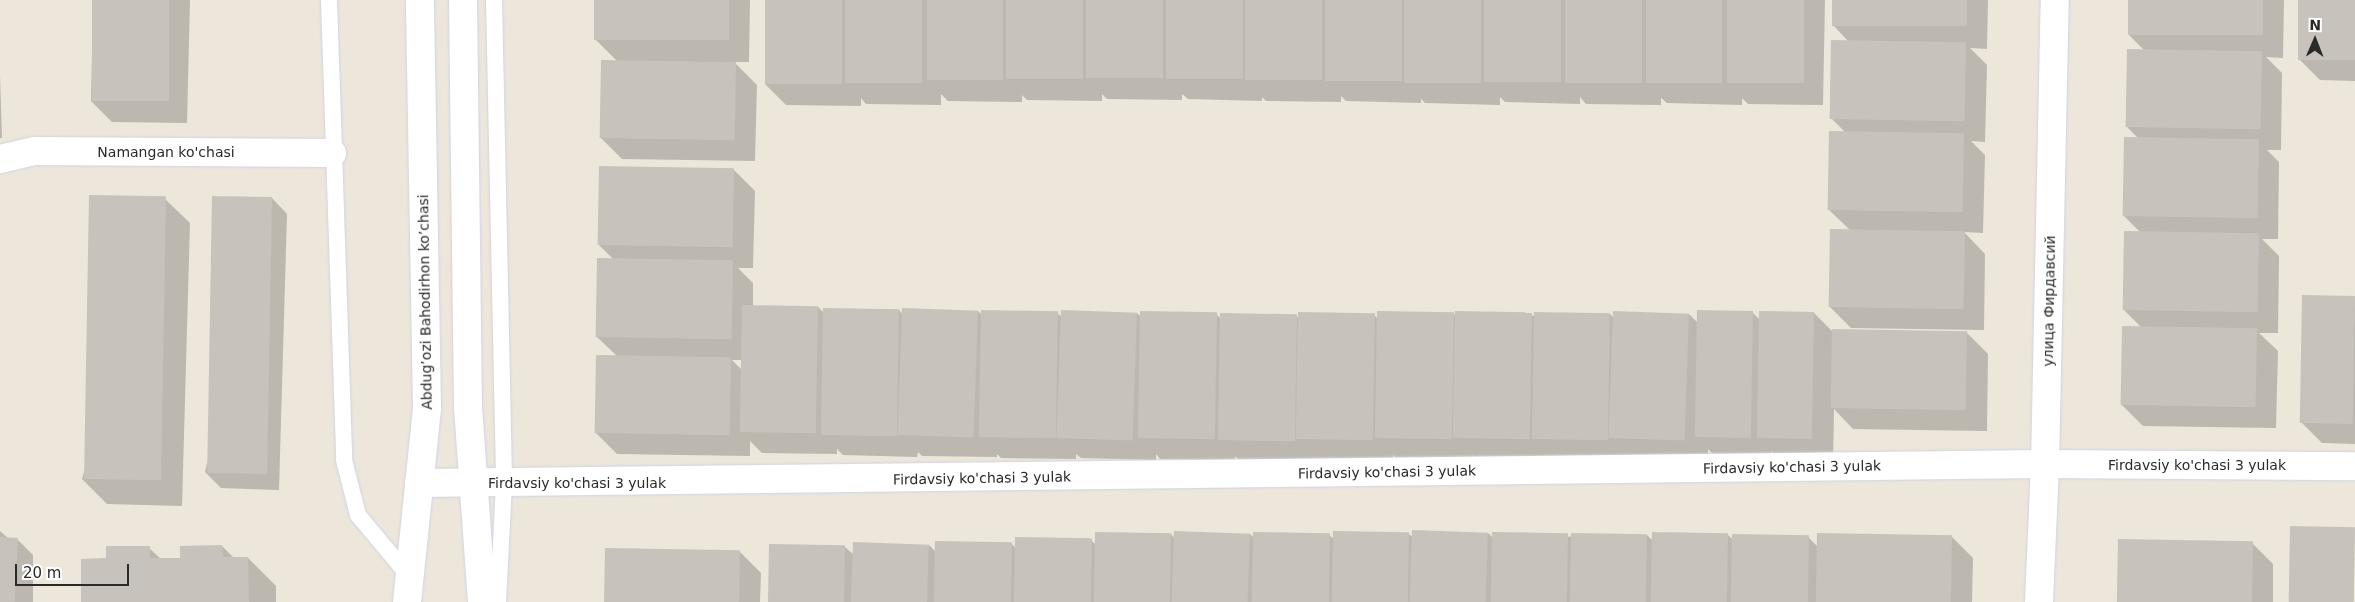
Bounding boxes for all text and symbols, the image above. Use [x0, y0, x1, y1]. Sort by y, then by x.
north arrow [2290, 15, 2340, 65]
text: N [2309, 17, 2321, 33]
street label: Namangan ko'chasi [97, 144, 235, 160]
street label: Abdug’ozi Bahodirhon ko’chasi [415, 194, 435, 410]
street label: улица Фирдавсий [2039, 235, 2059, 367]
street label: Firdavsiy ko'chasi 3 yulak [1703, 457, 1881, 477]
street label: Firdavsiy ko'chasi 3 yulak [2108, 457, 2286, 473]
street label: Firdavsiy ko'chasi 3 yulak [1298, 462, 1476, 482]
street label: Firdavsiy ko'chasi 3 yulak [893, 468, 1071, 488]
street label: Firdavsiy ko'chasi 3 yulak [488, 475, 666, 491]
scale bar [18, 554, 131, 586]
text: 20 m [23, 564, 61, 582]

